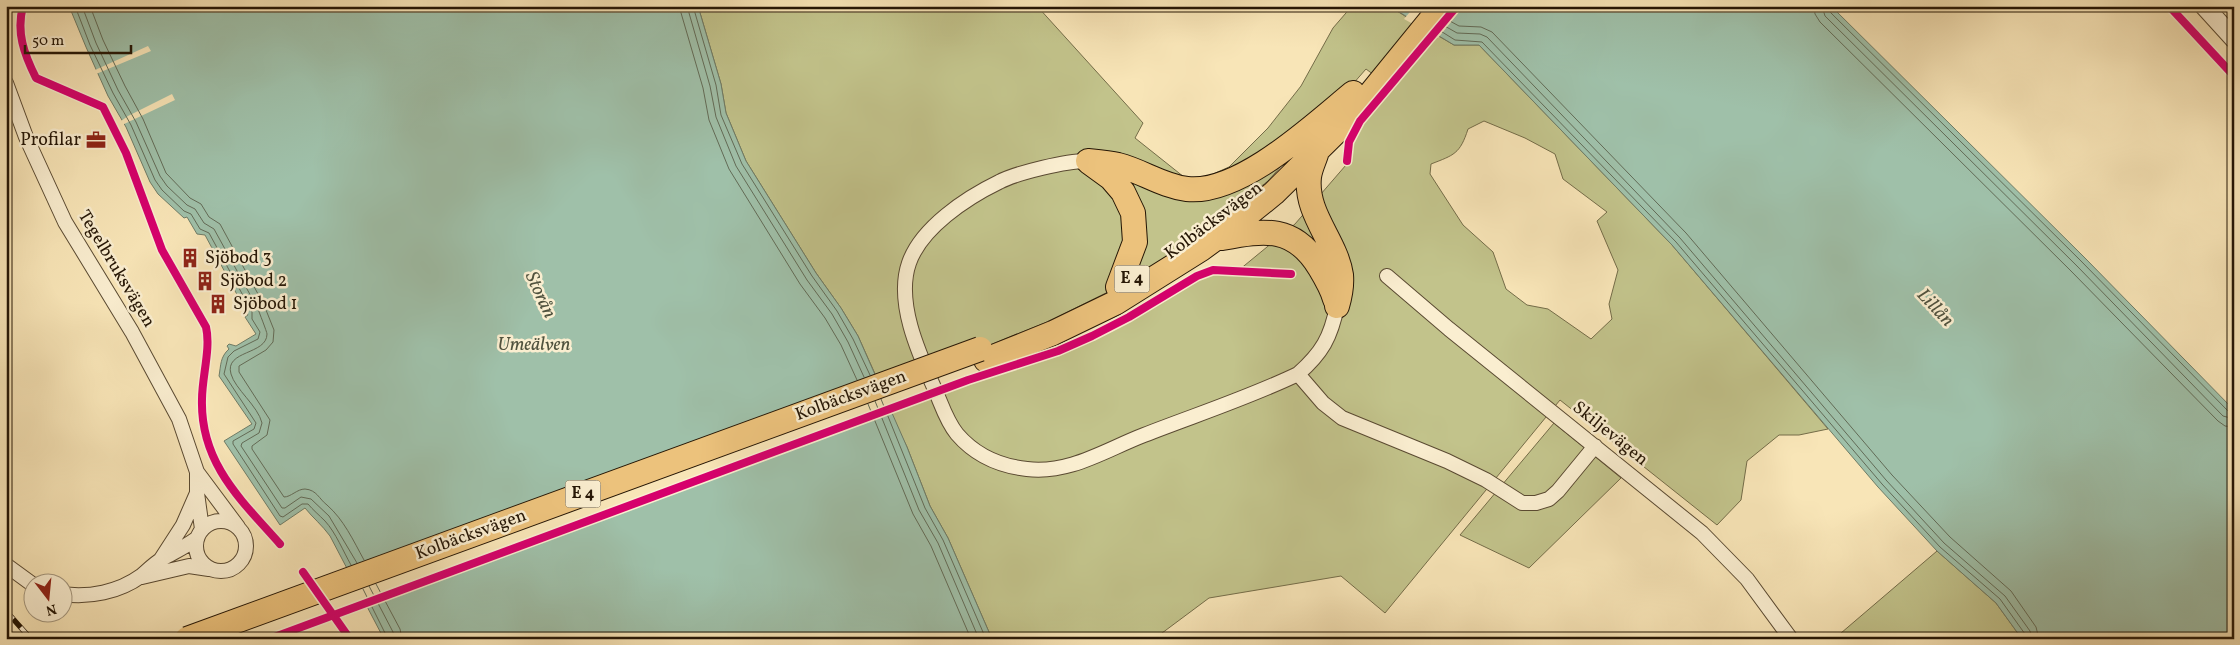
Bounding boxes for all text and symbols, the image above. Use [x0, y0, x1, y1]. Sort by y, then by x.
scale bar [25, 22, 131, 54]
text: 50 m [32, 31, 64, 52]
place label: Profilar [20, 128, 81, 153]
office icon: Profilar [85, 129, 107, 151]
street label: Kolbäcksvägen [1160, 176, 1268, 266]
street label: Tegelbruksvägen [71, 206, 161, 332]
place label: Sjöbod 3 [205, 246, 272, 271]
building icon: Sjöbod 3 [179, 247, 201, 269]
road number: E 4 [1114, 266, 1150, 292]
water label: Storån [518, 267, 562, 323]
place label: Sjöbod 2 [220, 269, 287, 294]
building icon: Sjöbod 2 [194, 270, 216, 292]
water label: Lillån [1910, 283, 1960, 333]
place label: Sjöbod 1 [233, 292, 298, 317]
building icon: Sjöbod 1 [207, 293, 229, 315]
water label: Umeälven [498, 332, 571, 358]
street label: Kolbäcksvägen [792, 364, 910, 428]
street label: Skiljevägen [1567, 396, 1653, 472]
road number: E 4 [566, 480, 600, 508]
street label: Kolbäcksvägen [412, 503, 530, 567]
north arrow [22, 572, 72, 622]
text: N [44, 599, 59, 620]

